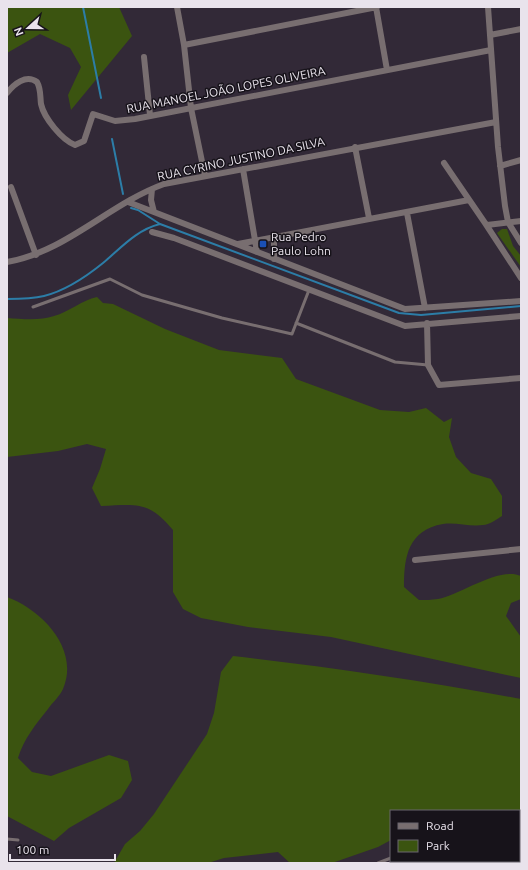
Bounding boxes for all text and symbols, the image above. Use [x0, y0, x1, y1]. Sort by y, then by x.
north arrow [8, 8, 48, 48]
text: N [12, 26, 26, 38]
street label: RUA MANOEL JOÃO LOPES OLIVEIRA [125, 64, 327, 115]
street label: RUA CYRINO JUSTINO DA SILVA [156, 134, 326, 183]
place label: Rua Pedro Paulo Lohn [271, 230, 331, 257]
marker: Rua Pedro Paulo Lohn [258, 239, 268, 249]
legend [390, 810, 520, 862]
text: Road [426, 819, 454, 832]
scale bar [10, 836, 115, 862]
text: Park [426, 839, 450, 852]
text: 100 m [16, 843, 49, 856]

